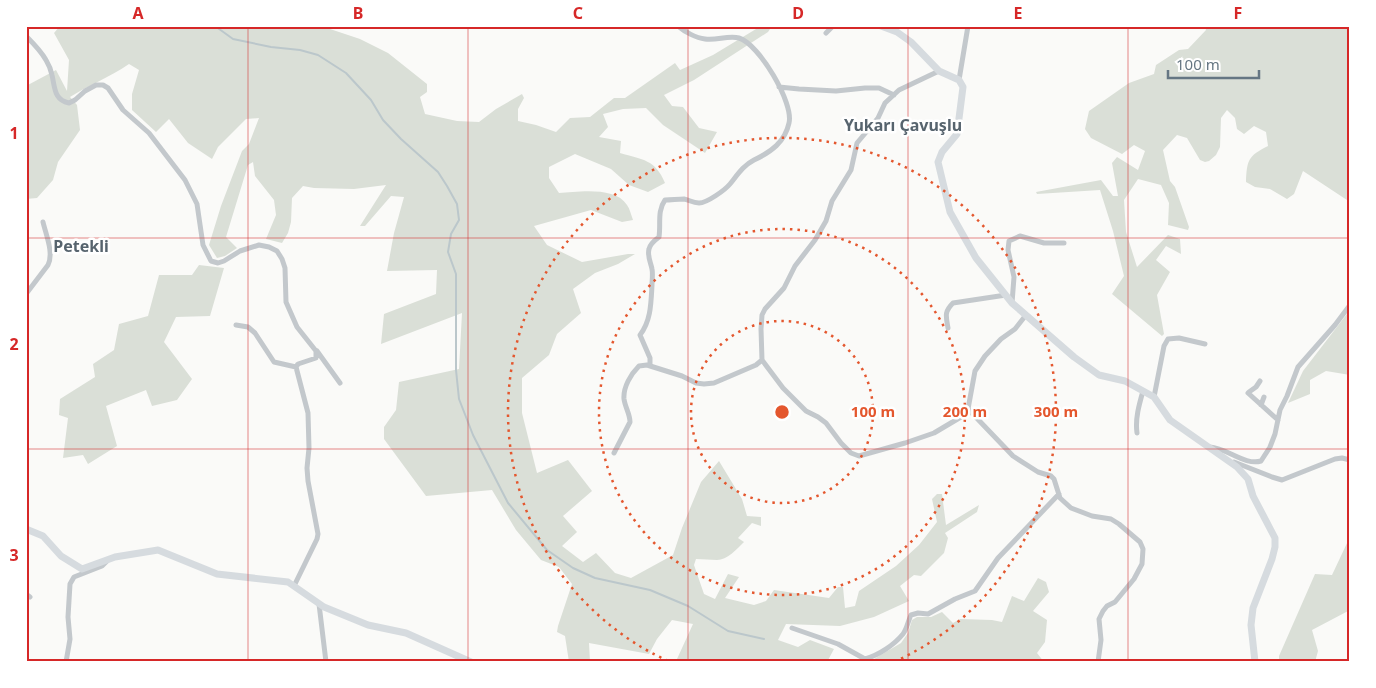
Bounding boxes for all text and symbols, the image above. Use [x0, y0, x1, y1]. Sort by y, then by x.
text: A [132, 2, 144, 24]
text: B [353, 2, 363, 24]
text: C [573, 2, 583, 24]
text: D [792, 2, 804, 24]
text: E [1014, 2, 1023, 24]
text: F [1234, 2, 1242, 24]
scale bar [1168, 48, 1260, 80]
text: 100 m [1176, 54, 1220, 74]
district label: Yukarı Çavuşlu [844, 114, 962, 136]
text: 1 [9, 122, 19, 144]
district label: Petekli [53, 235, 109, 257]
text: 2 [9, 333, 19, 355]
text: 100 m [851, 401, 895, 421]
text: 200 m [943, 401, 987, 421]
text: 300 m [1034, 401, 1078, 421]
centre of rings [773, 403, 791, 421]
text: 3 [9, 544, 19, 566]

